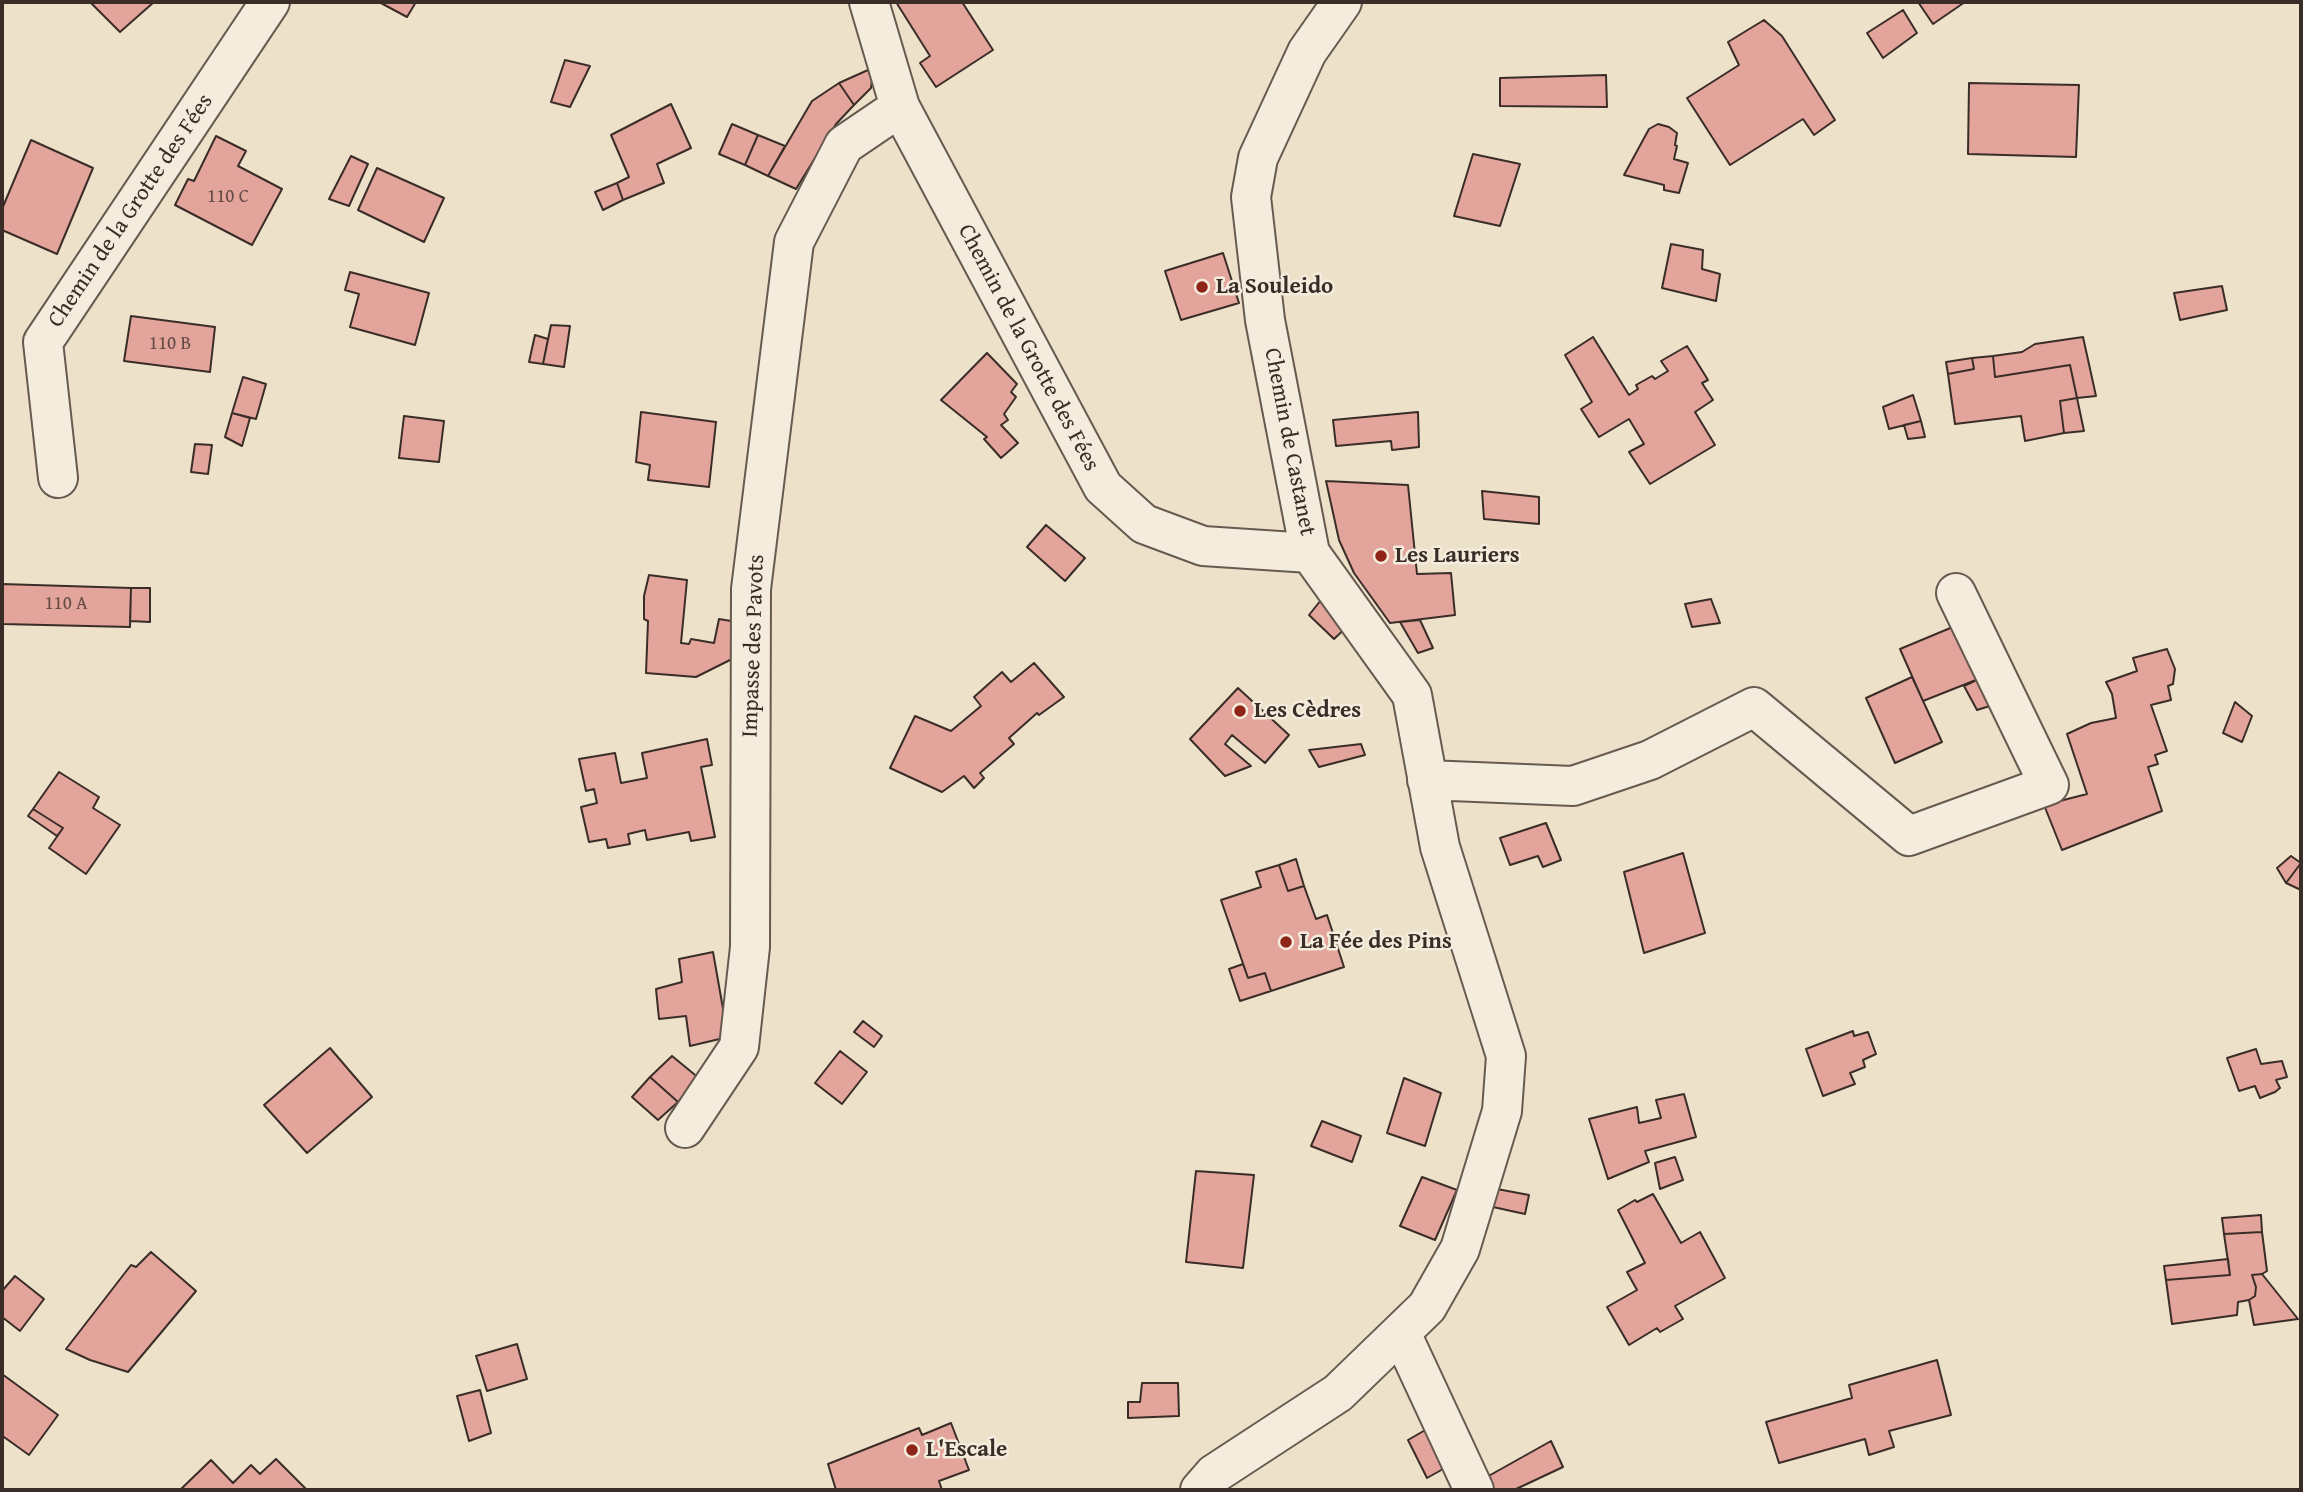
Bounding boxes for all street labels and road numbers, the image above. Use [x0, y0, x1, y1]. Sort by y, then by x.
street label: Chemin de la Grotte des Fées [42, 89, 220, 333]
street label: Chemin de la Grotte des Fées [951, 220, 1105, 476]
street label: Chemin de Castanet [1257, 346, 1321, 538]
street label: Impasse des Pavots [737, 554, 771, 738]

